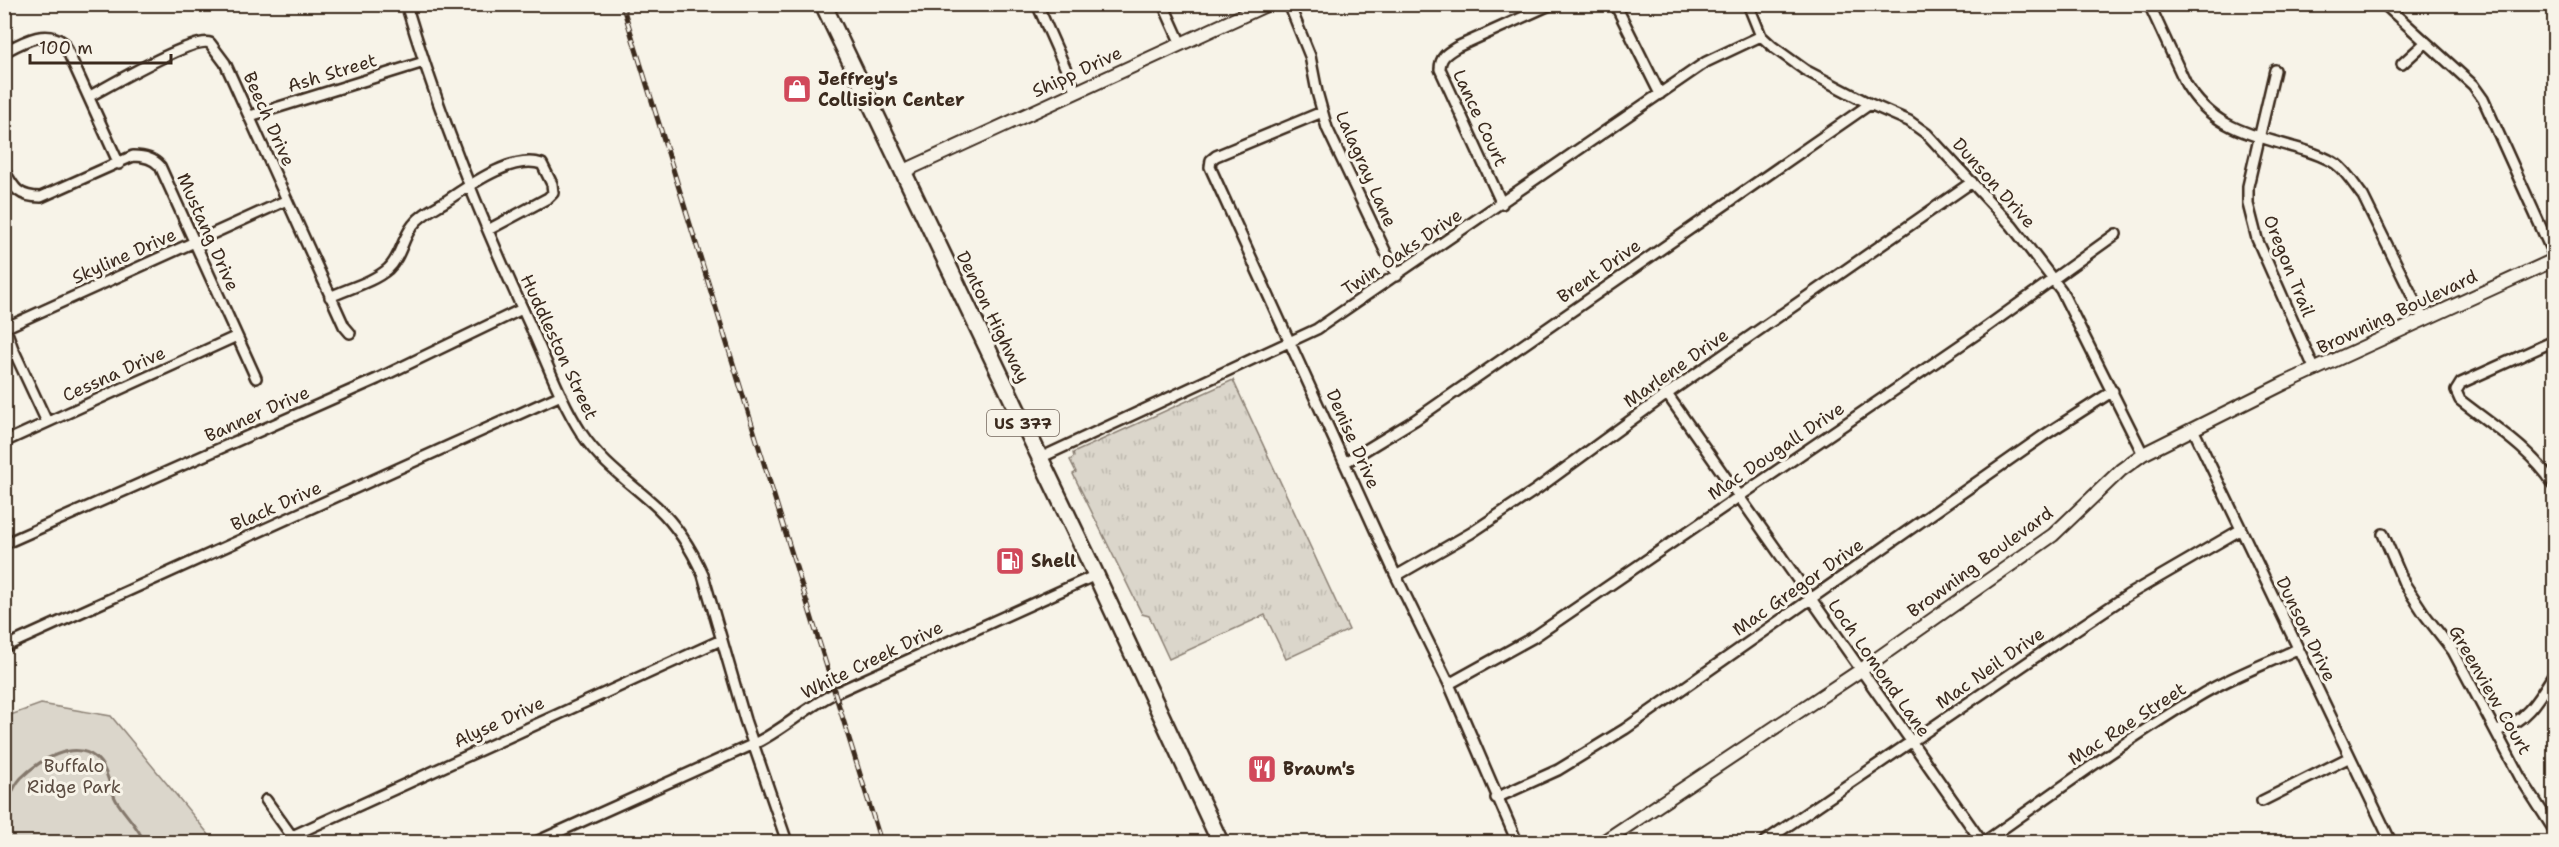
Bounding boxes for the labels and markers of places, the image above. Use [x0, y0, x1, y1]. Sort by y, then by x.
place label: Jeffrey's Collision Center [818, 67, 965, 112]
shop icon: Jeffrey's Collision Center [781, 73, 813, 105]
fuel station icon: Shell [994, 545, 1026, 577]
place label: Shell [1031, 549, 1076, 573]
restaurant icon: Braum's [1246, 753, 1278, 785]
place label: Braum's [1283, 757, 1355, 781]

